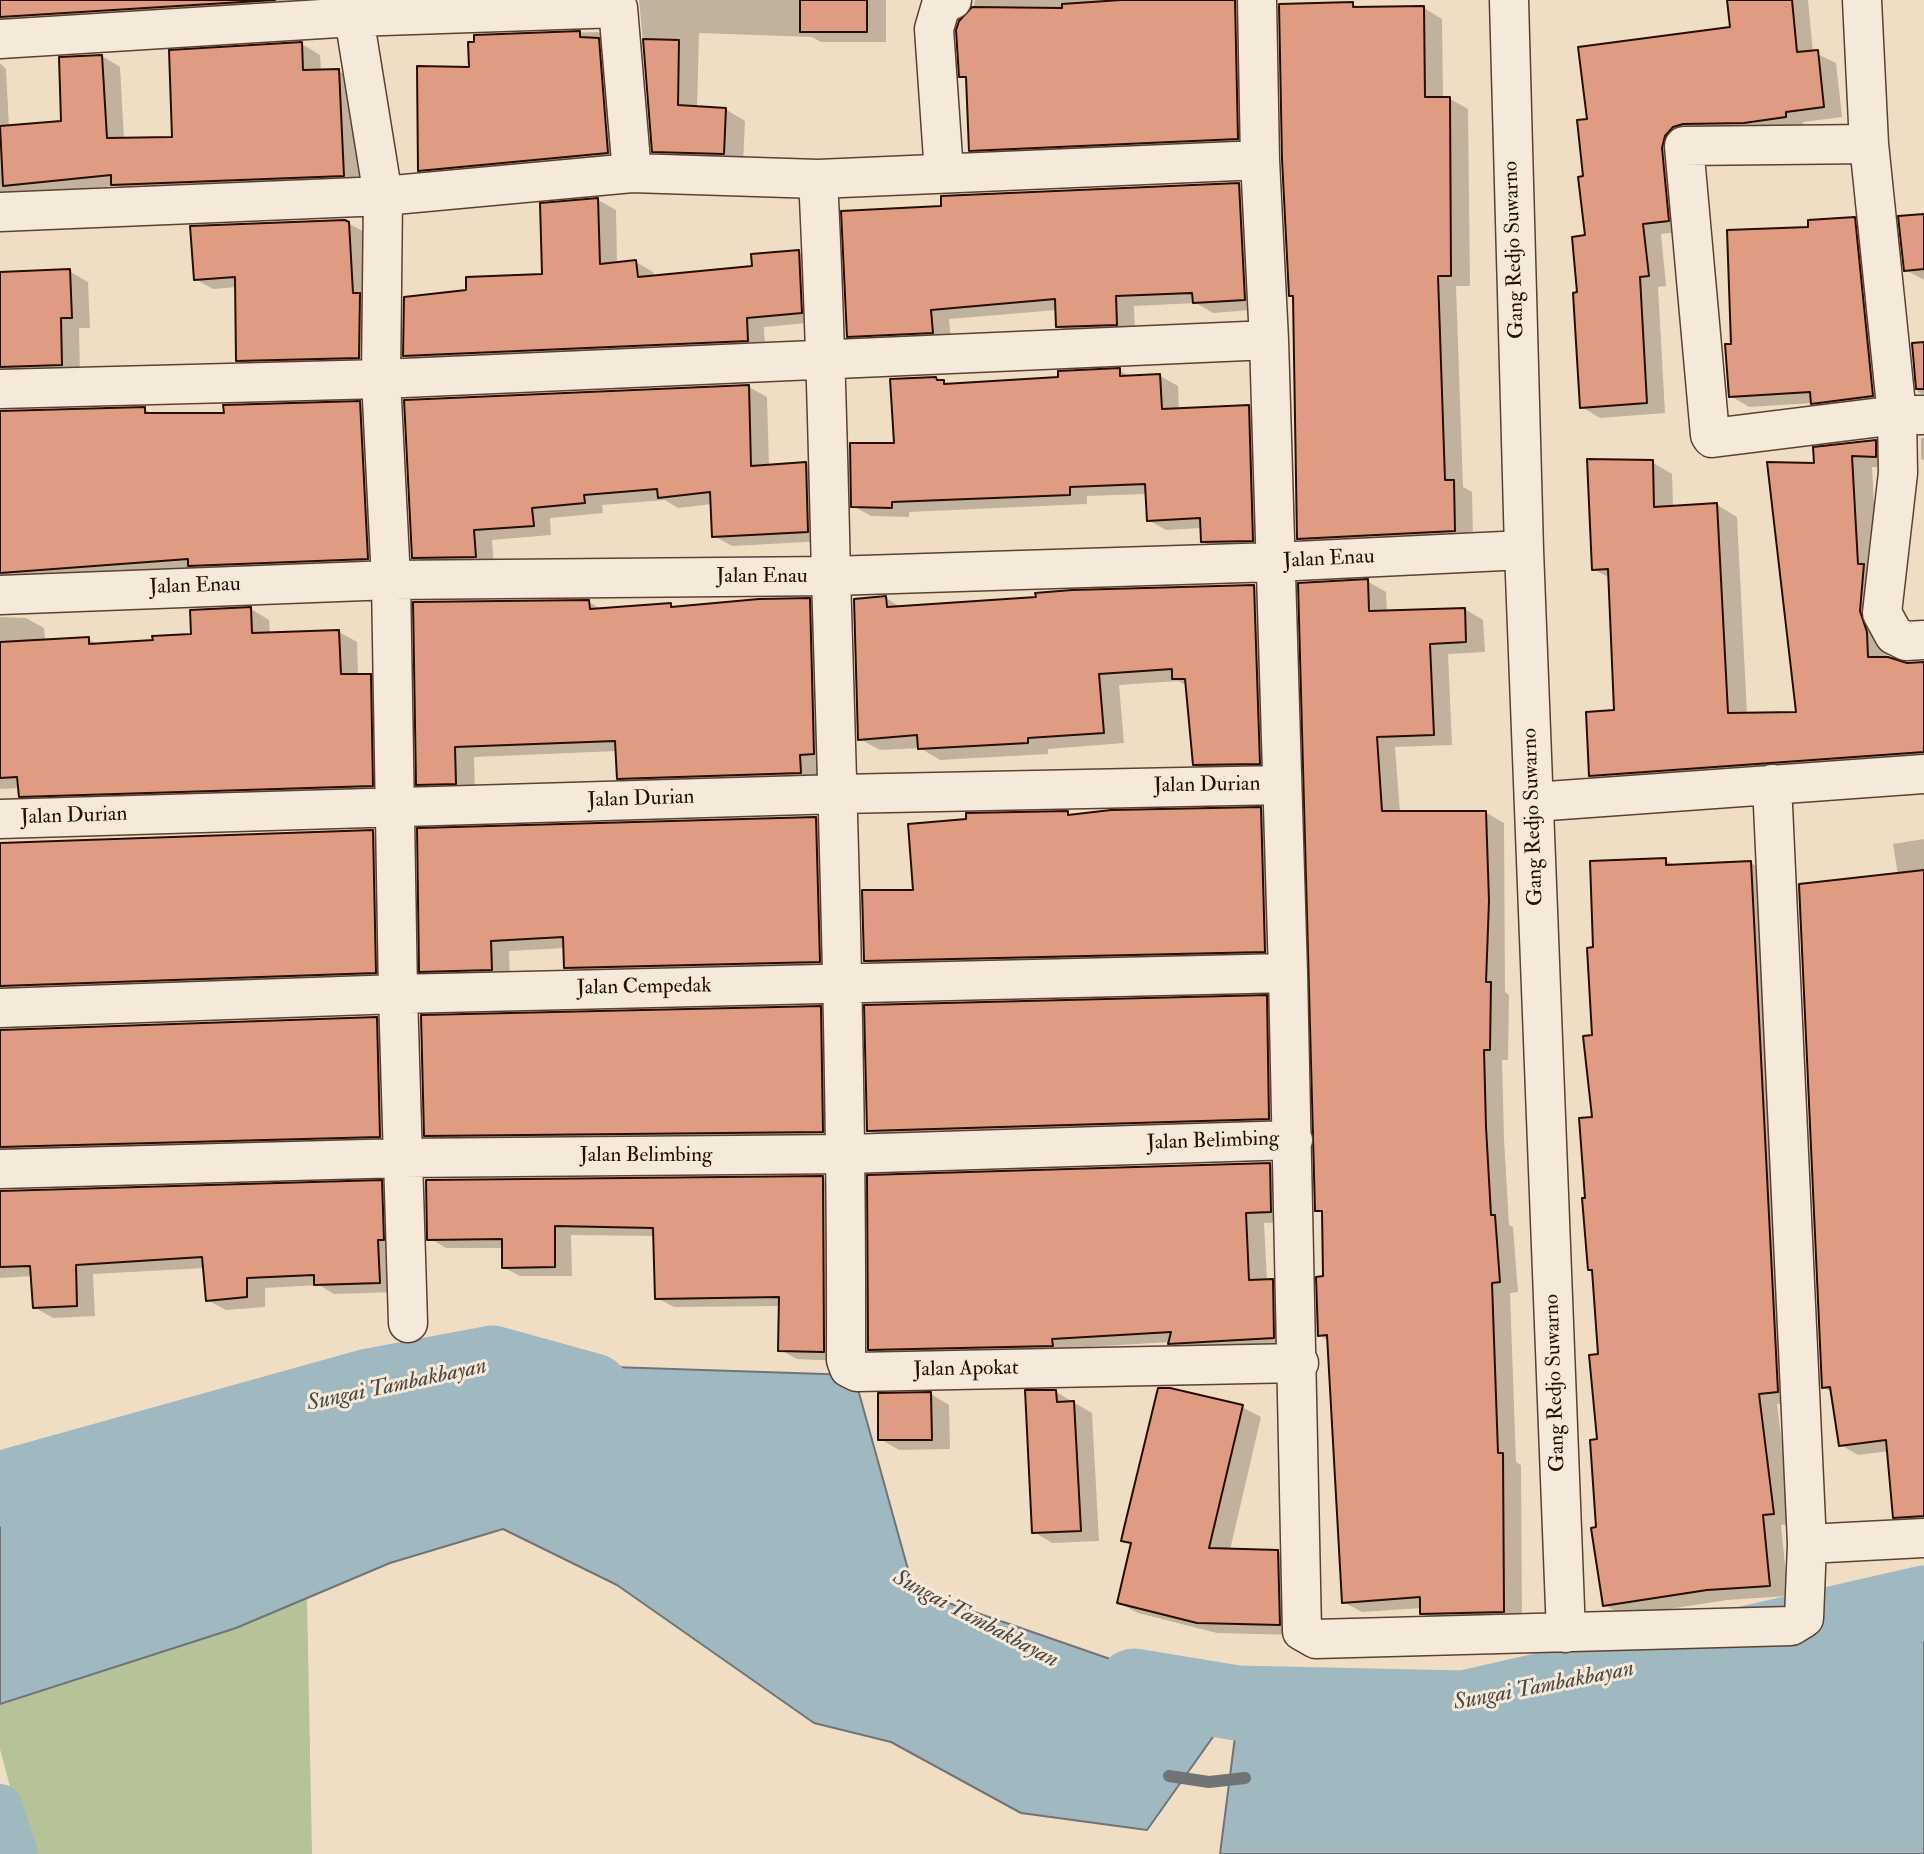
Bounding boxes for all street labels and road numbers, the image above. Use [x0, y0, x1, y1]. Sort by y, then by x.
street label: Gang Redjo Suwarno [1499, 161, 1531, 339]
street label: Jalan Enau [1283, 545, 1375, 575]
street label: Jalan Enau [716, 564, 808, 590]
street label: Jalan Enau [149, 573, 241, 601]
street label: Gang Redjo Suwarno [1518, 728, 1550, 906]
street label: Jalan Durian [1153, 772, 1261, 800]
street label: Jalan Durian [587, 786, 695, 814]
street label: Jalan Durian [20, 803, 128, 831]
street label: Jalan Cempedak [576, 974, 712, 1002]
street label: Jalan Belimbing [1146, 1127, 1280, 1157]
street label: Jalan Belimbing [580, 1143, 712, 1169]
street label: Gang Redjo Suwarno [1540, 1294, 1572, 1472]
street label: Jalan Apokat [913, 1356, 1019, 1384]

